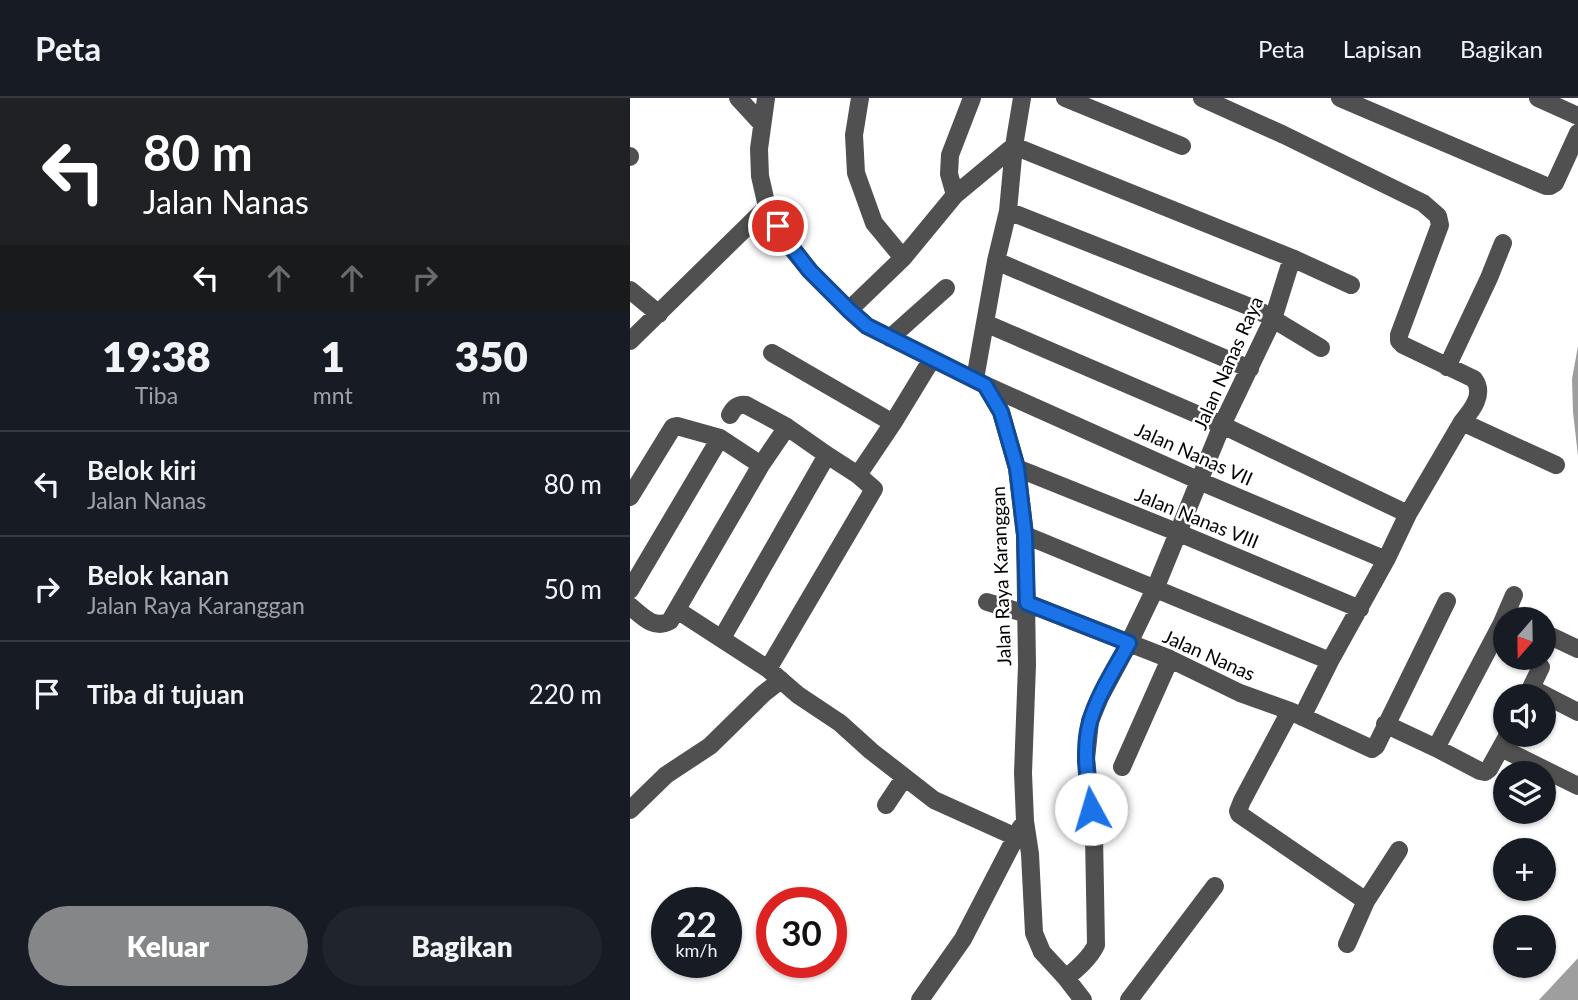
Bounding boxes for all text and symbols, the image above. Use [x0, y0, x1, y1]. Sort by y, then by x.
text: Peta [35, 28, 101, 68]
text: Peta [1258, 34, 1305, 63]
text: Lapisan [1343, 34, 1422, 63]
text: Bagikan [1460, 34, 1543, 63]
text: 80 m [143, 123, 253, 181]
icon: left [28, 126, 119, 217]
text: Jalan Nanas [143, 182, 309, 221]
pin [748, 196, 808, 256]
icon: arrive [759, 207, 797, 245]
icon: left [187, 259, 225, 297]
icon: ahead [260, 259, 298, 297]
icon: ahead [333, 259, 371, 297]
icon: right [406, 259, 444, 297]
street label: Jalan Nanas Raya [1188, 293, 1267, 433]
text: 19:38 [102, 331, 211, 381]
text: 1 [321, 331, 345, 381]
text: 350 [455, 331, 528, 381]
text: Tiba [135, 381, 178, 409]
text: mnt [313, 381, 353, 409]
text: m [482, 381, 501, 409]
street label: Jalan Nanas VII [1132, 417, 1256, 490]
text: Belok kiri [87, 454, 196, 486]
icon: left [28, 465, 66, 503]
text: 80 m [544, 468, 602, 500]
street label: Jalan Nanas VIII [1132, 482, 1262, 553]
text: Jalan Nanas [87, 486, 206, 514]
street label: Jalan Raya Karanggan [986, 486, 1015, 666]
text: Belok kanan [87, 559, 229, 591]
icon: right [28, 570, 66, 608]
text: 50 m [544, 573, 602, 605]
text: Jalan Raya Karanggan [87, 591, 305, 619]
north arrow [1493, 607, 1556, 670]
map controls [1493, 607, 1556, 978]
street label: Jalan Nanas [1160, 624, 1259, 685]
icon: arrive [28, 675, 66, 713]
text: Tiba di tujuan [87, 678, 245, 710]
text: 220 m [529, 678, 602, 710]
button: sound [1493, 684, 1556, 747]
button: layers [1493, 761, 1556, 824]
position arrow [1054, 772, 1128, 846]
button: + [1493, 838, 1556, 901]
speed limit sign: 30 [756, 887, 847, 978]
text: 22 [676, 902, 717, 944]
button: Keluar [28, 906, 308, 986]
button: Bagikan [322, 906, 602, 986]
button: − [1493, 915, 1556, 978]
text: km/h [675, 939, 718, 961]

